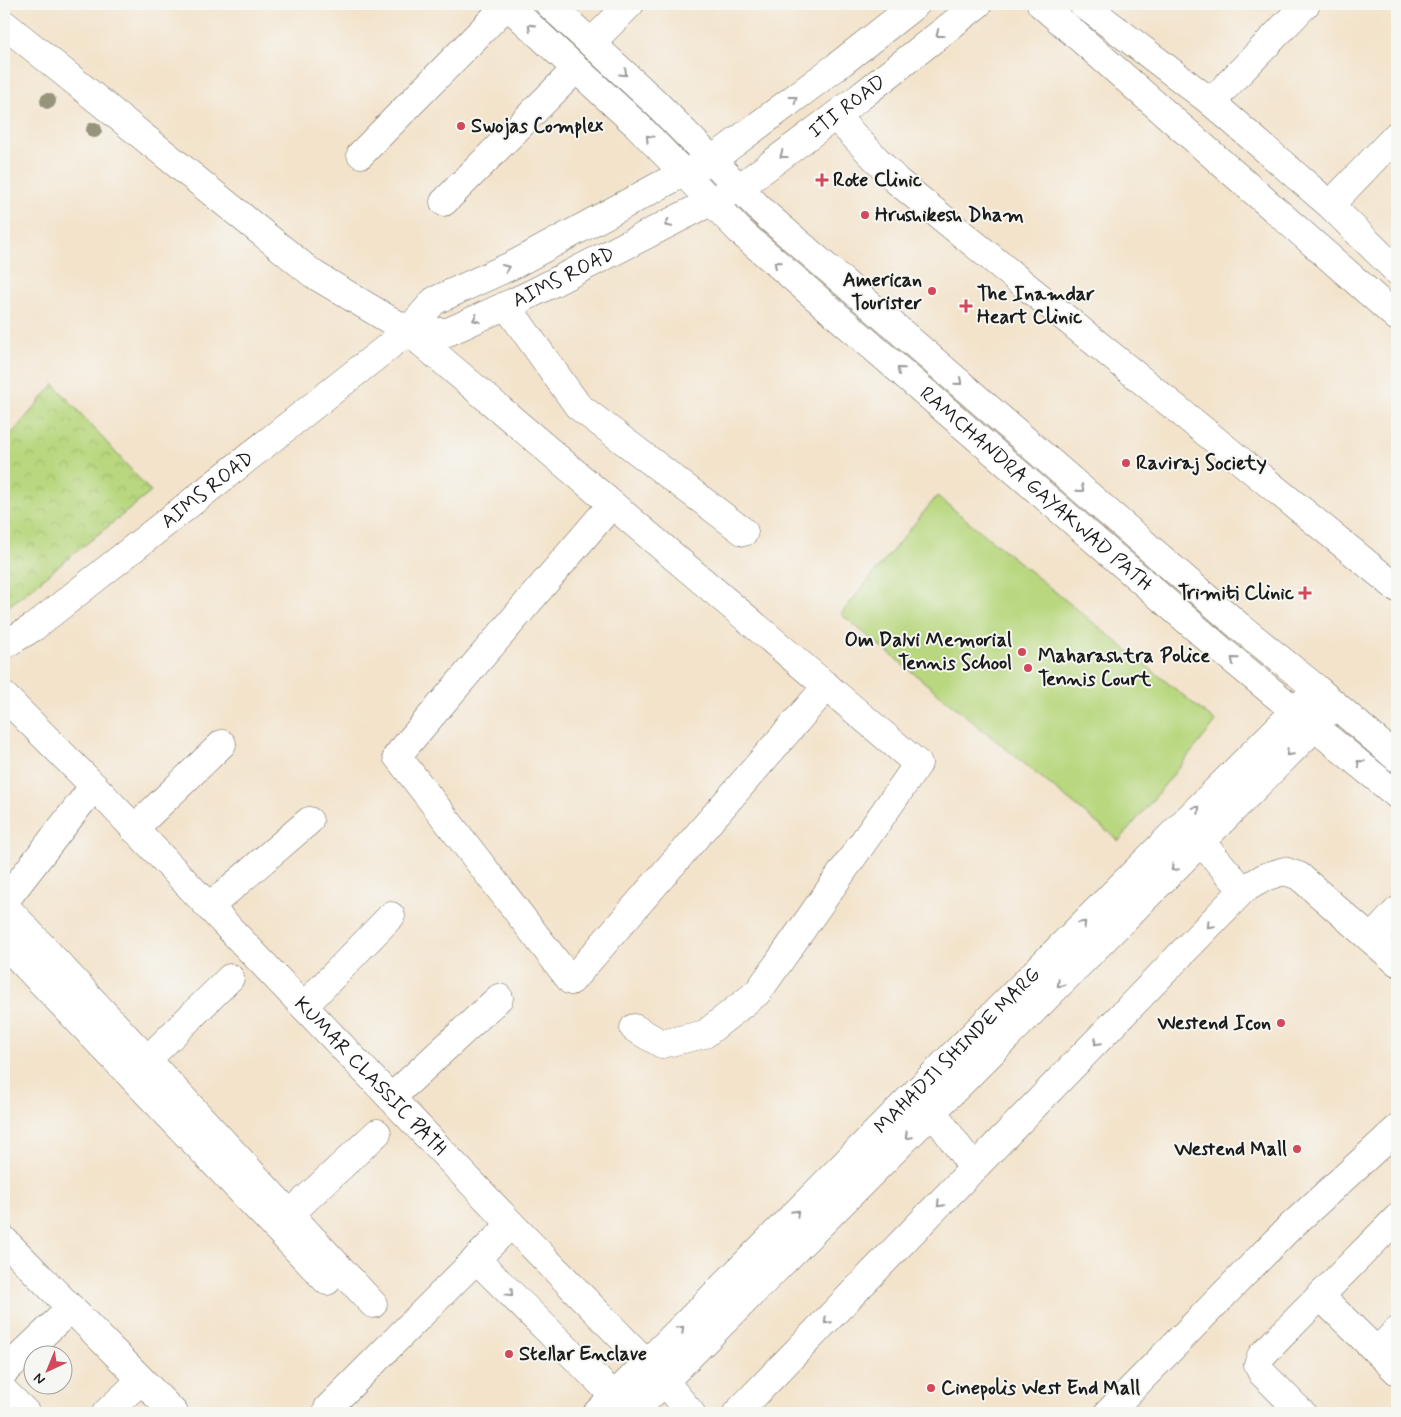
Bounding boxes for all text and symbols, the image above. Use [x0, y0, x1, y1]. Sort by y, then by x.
one-way arrow [527, 24, 536, 33]
one-way arrow [936, 28, 945, 37]
one-way arrow [618, 67, 627, 76]
street label: ITI ROAD [803, 68, 891, 145]
one-way arrow [788, 96, 798, 105]
place label: Swojas Complex [471, 113, 604, 140]
marker: Swojas Complex [455, 120, 467, 132]
one-way arrow [646, 135, 655, 144]
one-way arrow [779, 149, 789, 158]
place label: Rote Clinic [833, 167, 923, 194]
marker: Rote Clinic [815, 173, 829, 187]
place label: Hrushikesh Dham [875, 202, 1024, 229]
marker: Hrushikesh Dham [859, 209, 871, 221]
one-way arrow [664, 218, 673, 228]
street label: AIMS ROAD [508, 240, 619, 314]
one-way arrow [774, 260, 783, 269]
one-way arrow [501, 264, 510, 274]
place label: American Tourister [843, 267, 923, 317]
place label: The Inamdar Heart Clinic [977, 281, 1095, 331]
marker: American Tourister [926, 285, 938, 297]
marker: The Inamdar Heart Clinic [959, 299, 973, 313]
one-way arrow [472, 313, 481, 324]
one-way arrow [897, 368, 906, 376]
one-way arrow [953, 377, 962, 385]
street label: RAMCHANDRA GAYAKWAD PATH [914, 380, 1158, 598]
street label: AIMS ROAD [155, 445, 259, 535]
place label: Raviraj Society [1136, 450, 1267, 477]
marker: Raviraj Society [1120, 457, 1132, 469]
one-way arrow [1076, 483, 1085, 492]
place label: Trimiti Clinic [1178, 580, 1295, 607]
marker: Trimiti Clinic [1298, 586, 1312, 600]
place label: Om Dalvi Memorial Tennis School [844, 627, 1012, 677]
place label: Maharashtra Police Tennis Court [1038, 643, 1210, 693]
marker: Om Dalvi Memorial Tennis School [1016, 646, 1028, 658]
one-way arrow [1231, 657, 1240, 666]
marker: Maharashtra Police Tennis Court [1022, 662, 1034, 674]
one-way arrow [1286, 747, 1295, 756]
one-way arrow [1357, 761, 1366, 769]
one-way arrow [1192, 806, 1201, 815]
one-way arrow [1171, 863, 1180, 872]
one-way arrow [1206, 920, 1215, 929]
one-way arrow [1077, 921, 1086, 930]
street label: MAHADJI SHINDE MARG [868, 961, 1046, 1140]
one-way arrow [1057, 978, 1066, 987]
street label: KUMAR CLASSIC PATH [288, 991, 453, 1162]
place label: Westend Icon [1156, 1010, 1271, 1037]
marker: Westend Icon [1275, 1017, 1287, 1029]
one-way arrow [1094, 1036, 1103, 1045]
one-way arrow [905, 1131, 914, 1140]
place label: Westend Mall [1173, 1136, 1287, 1163]
marker: Westend Mall [1291, 1143, 1303, 1155]
one-way arrow [937, 1199, 946, 1208]
one-way arrow [790, 1210, 799, 1219]
one-way arrow [504, 1287, 513, 1296]
one-way arrow [824, 1315, 833, 1324]
one-way arrow [675, 1325, 684, 1334]
place label: Stellar Enclave [519, 1341, 647, 1368]
north arrow [22, 1344, 72, 1394]
marker: Stellar Enclave [503, 1348, 515, 1360]
text: N [30, 1369, 49, 1388]
place label: Cinepolis West End Mall [941, 1375, 1140, 1402]
marker: Cinepolis West End Mall [925, 1382, 937, 1394]

